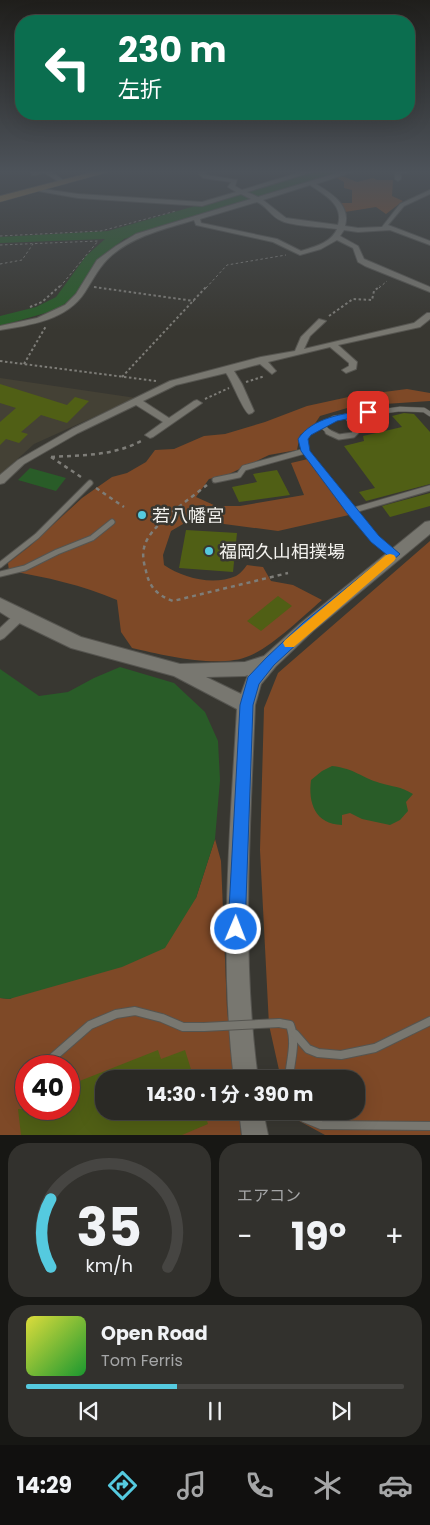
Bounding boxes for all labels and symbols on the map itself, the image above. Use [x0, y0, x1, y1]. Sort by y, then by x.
pin [347, 391, 389, 433]
place label: 若八幡宮 [152, 503, 224, 528]
marker: 若八幡宮 [136, 509, 148, 521]
place label: 福岡久山相撲場 [219, 539, 345, 564]
marker: 福岡久山相撲場 [203, 545, 215, 557]
position arrow [209, 902, 261, 954]
speed limit sign: 40 [15, 1055, 80, 1120]

